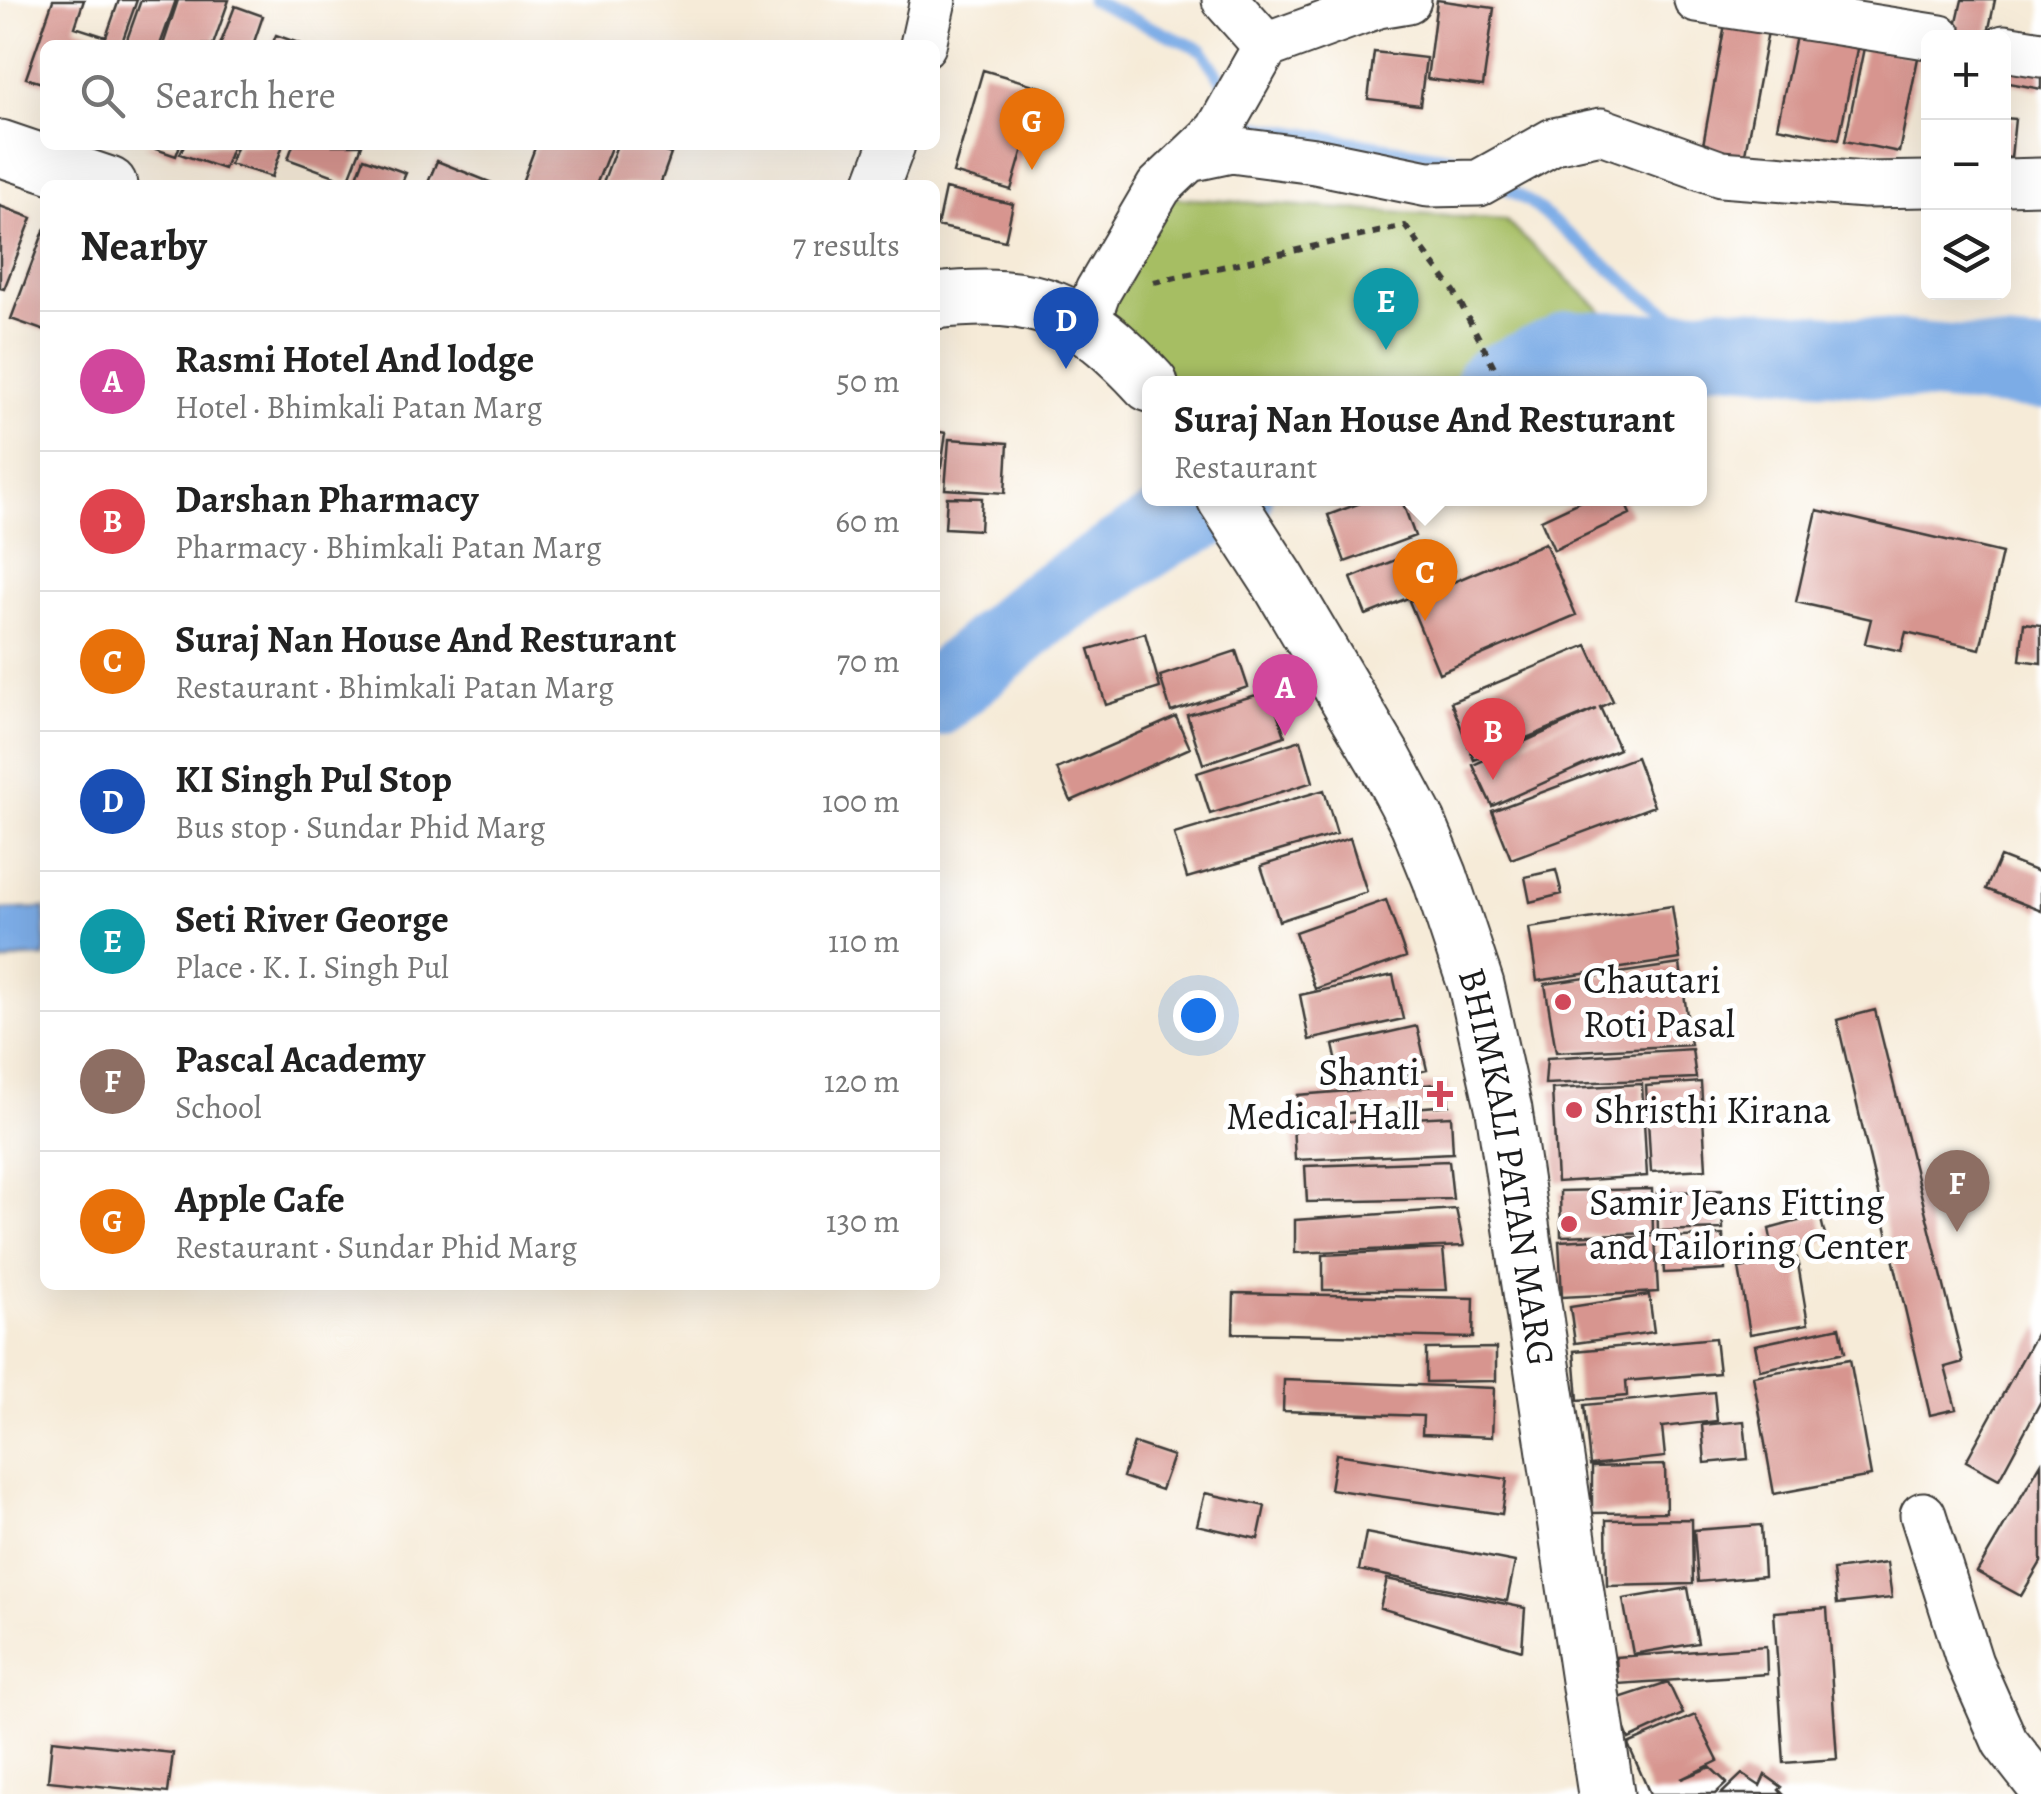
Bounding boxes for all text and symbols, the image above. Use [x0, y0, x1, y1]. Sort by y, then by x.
map controls [1921, 30, 2011, 300]
button: + [1921, 30, 2011, 120]
search box [40, 40, 940, 150]
icon: search [75, 68, 130, 123]
text: Search here [155, 69, 336, 121]
pin: G [1000, 88, 1064, 170]
button: − [1921, 120, 2011, 210]
button: layers [1921, 210, 2011, 300]
text: Nearby [80, 217, 207, 274]
text: 7 results [793, 223, 900, 267]
pin: E [1354, 268, 1418, 350]
pin: D [1034, 286, 1098, 369]
text: Rasmi Hotel And lodge [175, 333, 534, 385]
text: A [102, 359, 123, 403]
text: 50 m [836, 359, 900, 403]
popup [1142, 376, 1707, 506]
text: Hotel · Bhimkali Patan Marg [175, 385, 543, 429]
text: Suraj Nan House And Resturant [1174, 393, 1675, 445]
text: Restaurant [1174, 445, 1317, 489]
text: Darshan Pharmacy [175, 473, 478, 525]
text: B [102, 499, 123, 543]
text: 60 m [835, 499, 900, 543]
text: Pharmacy · Bhimkali Patan Marg [175, 525, 602, 569]
pin: C [1392, 538, 1458, 621]
text: Suraj Nan House And Resturant [175, 613, 676, 665]
text: C [103, 639, 122, 683]
text: 70 m [837, 639, 900, 683]
pin: A [1252, 654, 1318, 736]
text: Restaurant · Bhimkali Patan Marg [175, 665, 614, 709]
pin: B [1460, 698, 1526, 780]
text: KI Singh Pul Stop [175, 753, 452, 805]
text: D [101, 779, 124, 823]
text: 100 m [822, 779, 900, 823]
text: Bus stop · Sundar Phid Marg [175, 805, 546, 849]
text: Seti River George [175, 893, 449, 945]
text: E [103, 919, 122, 963]
text: 110 m [828, 919, 900, 963]
text: Place · K. I. Singh Pul [175, 945, 449, 989]
place label: Chautari Roti Pasal [1583, 954, 1735, 1050]
street label: BHIMKALI PATAN MARG [1446, 961, 1568, 1369]
your location [1173, 990, 1224, 1041]
marker: Chautari Roti Pasal [1552, 991, 1574, 1013]
text: Pascal Academy [175, 1033, 425, 1085]
place label: Shanti Medical Hall [1226, 1046, 1420, 1142]
text: F [104, 1059, 121, 1103]
text: 120 m [824, 1059, 900, 1103]
marker: Shanti Medical Hall [1429, 1083, 1451, 1105]
place label: Shristhi Kirana [1594, 1084, 1831, 1136]
text: School [175, 1085, 262, 1129]
marker: Shristhi Kirana [1563, 1099, 1585, 1121]
pin: F [1924, 1150, 1990, 1232]
text: Apple Cafe [175, 1173, 345, 1225]
place label: Samir Jeans Fitting and Tailoring Center [1589, 1176, 1909, 1272]
text: G [102, 1199, 123, 1243]
text: 130 m [826, 1199, 900, 1243]
marker: Samir Jeans Fitting and Tailoring Center [1558, 1213, 1580, 1235]
text: Restaurant · Sundar Phid Marg [175, 1225, 577, 1269]

